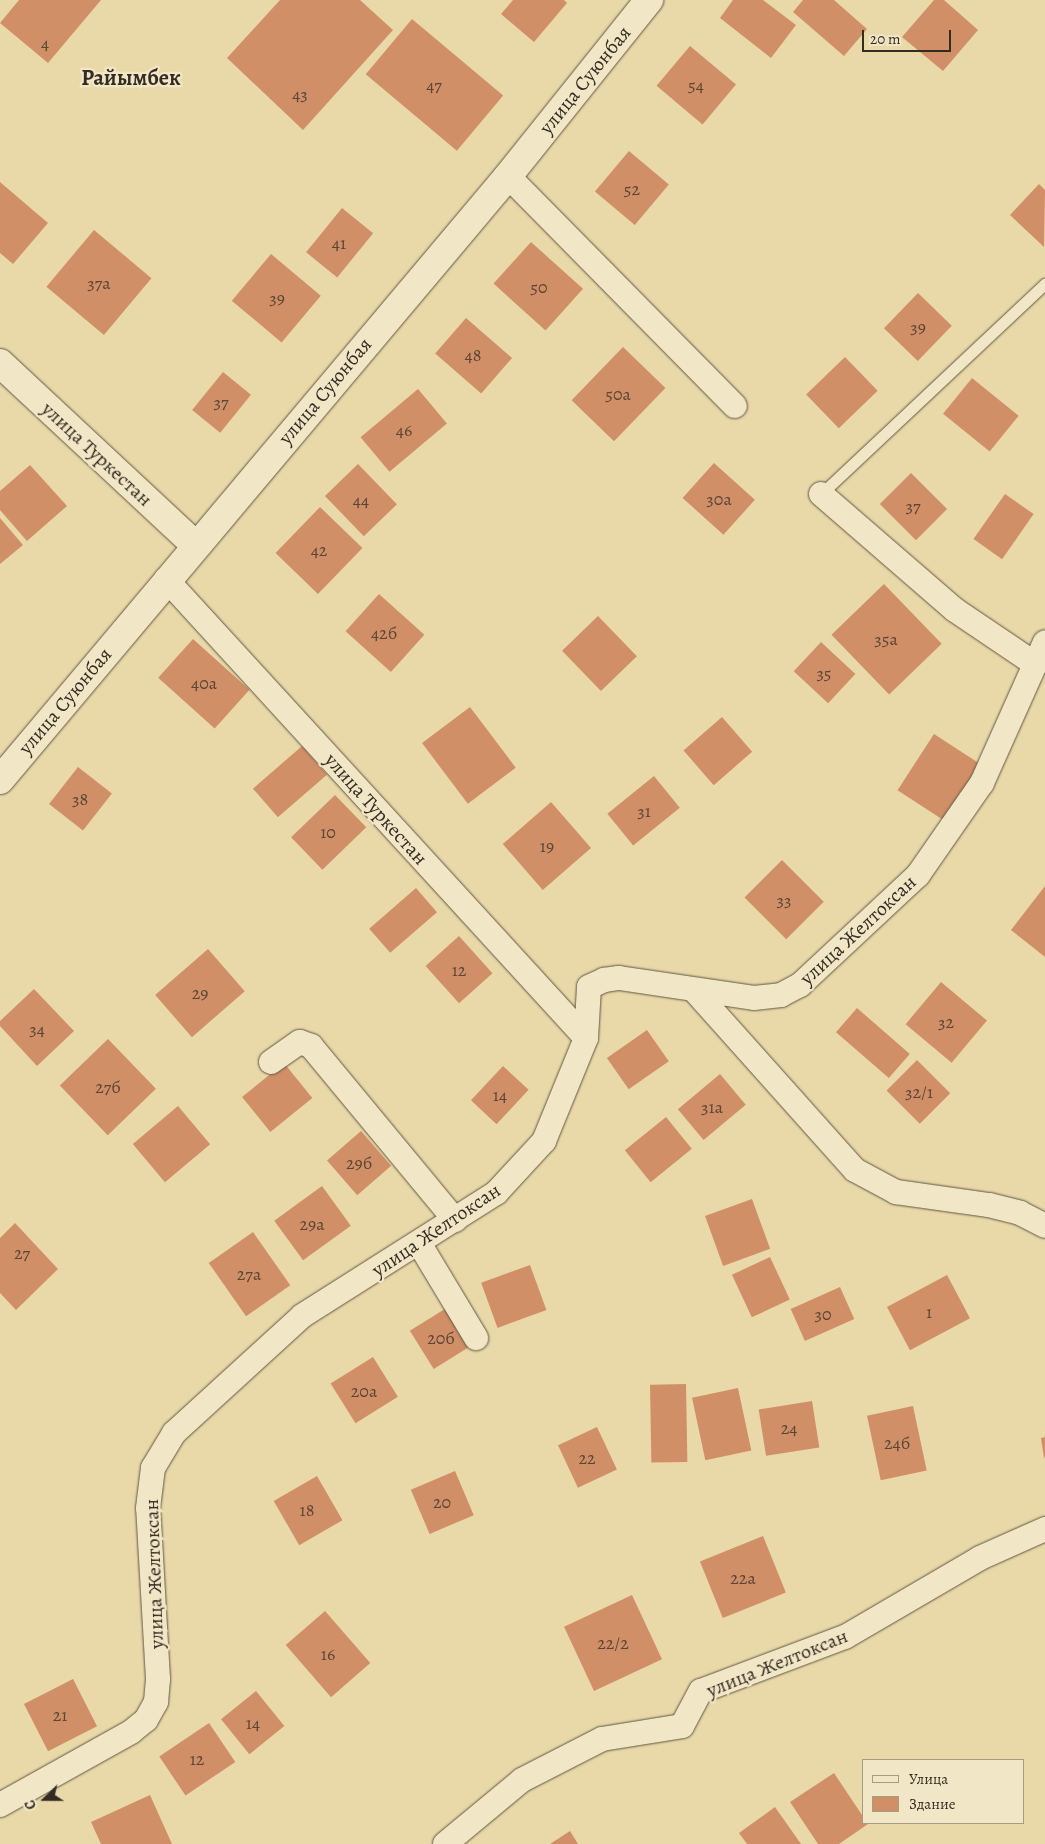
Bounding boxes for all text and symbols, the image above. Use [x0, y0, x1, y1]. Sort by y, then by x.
scale bar [865, 20, 954, 52]
street label: улица Суюнбая [534, 21, 636, 139]
text: 20 m [870, 29, 901, 49]
house number: 4 [41, 32, 49, 54]
district label: Райымбек [81, 66, 181, 92]
house number: 47 [426, 74, 442, 96]
house number: 54 [688, 74, 704, 96]
house number: 43 [292, 83, 308, 105]
house number: 52 [624, 178, 640, 200]
house number: 41 [332, 232, 346, 254]
house number: 37а [87, 272, 111, 294]
house number: 50 [530, 276, 548, 298]
house number: 39 [269, 287, 285, 309]
house number: 39 [910, 316, 926, 338]
street label: улица Суюнбая [273, 333, 377, 449]
house number: 48 [465, 344, 481, 366]
house number: 50а [605, 383, 631, 405]
house number: 37 [213, 391, 229, 413]
street label: улица Туркестан [37, 397, 157, 511]
house number: 46 [396, 419, 412, 441]
house number: 30а [706, 488, 732, 510]
house number: 44 [353, 489, 369, 511]
house number: 37 [905, 495, 921, 517]
house number: 42 [311, 539, 327, 561]
house number: 42б [371, 622, 397, 644]
house number: 35а [874, 628, 898, 650]
street label: улица Суюнбая [13, 643, 117, 759]
house number: 35 [816, 662, 832, 684]
house number: 40а [191, 672, 217, 694]
street label: улица Туркестан [320, 748, 432, 870]
house number: 38 [72, 788, 88, 810]
house number: 31 [637, 800, 651, 822]
house number: 10 [320, 821, 336, 843]
house number: 19 [540, 835, 554, 857]
street label: улица Желтоксан [795, 870, 921, 990]
house number: 33 [777, 889, 791, 911]
house number: 12 [452, 959, 466, 981]
house number: 29 [192, 982, 208, 1004]
house number: 32 [938, 1011, 954, 1033]
house number: 34 [29, 1018, 45, 1040]
house number: 27б [95, 1076, 121, 1098]
house number: 32/1 [905, 1081, 933, 1103]
house number: 14 [493, 1084, 507, 1106]
house number: 31а [701, 1096, 723, 1118]
house number: 29б [346, 1152, 372, 1174]
street label: улица Желтоксан [367, 1178, 505, 1282]
house number: 29а [299, 1213, 325, 1235]
house number: 27 [14, 1242, 30, 1264]
house number: 27а [237, 1263, 261, 1285]
house number: 1 [926, 1301, 932, 1323]
house number: 30 [814, 1303, 832, 1325]
house number: 20б [427, 1327, 455, 1349]
house number: 20а [351, 1380, 377, 1402]
house number: 24 [781, 1417, 797, 1439]
house number: 24б [884, 1432, 910, 1454]
house number: 22 [578, 1447, 596, 1469]
house number: 20 [433, 1491, 451, 1513]
street label: улица Желтоксан [139, 1499, 169, 1649]
house number: 18 [300, 1499, 314, 1521]
house number: 22а [730, 1567, 756, 1589]
street label: улица Желтоксан [703, 1624, 851, 1702]
house number: 22/2 [597, 1632, 629, 1654]
house number: 16 [321, 1643, 335, 1665]
house number: 21 [53, 1704, 67, 1726]
house number: 14 [246, 1712, 260, 1734]
house number: 12 [190, 1748, 204, 1770]
legend [862, 1759, 1025, 1824]
text: Улица [909, 1769, 948, 1789]
north arrow [20, 1774, 70, 1824]
text: Здание [909, 1794, 956, 1814]
text: С [20, 1797, 41, 1812]

